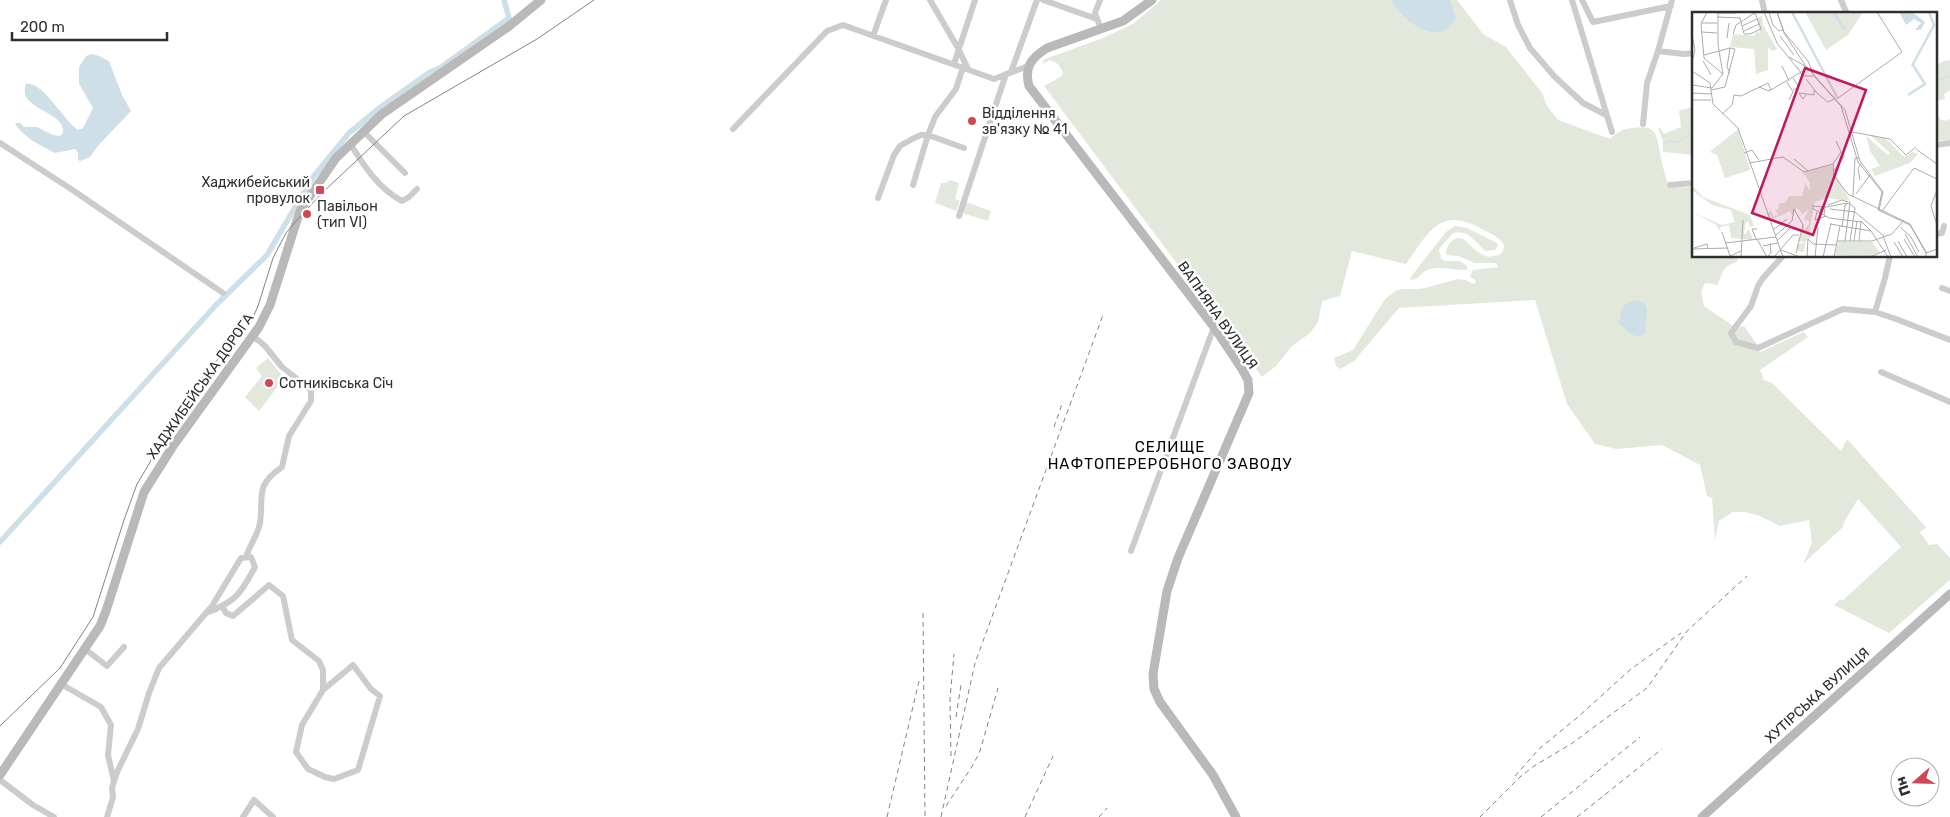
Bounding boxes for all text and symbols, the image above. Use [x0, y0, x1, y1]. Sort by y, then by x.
scale bar [12, 10, 168, 42]
inset map [1692, 12, 1938, 258]
text: 200 m [20, 18, 65, 36]
place label: Відділення зв'язку № 41 [982, 105, 1068, 138]
marker: Відділення зв'язку № 41 [966, 115, 978, 127]
place label: Хаджибейський провулок [202, 174, 310, 207]
marker: Хаджибейський провулок [314, 184, 326, 196]
place label: Павільон (тип VI) [317, 198, 378, 231]
marker: Павільон (тип VI) [301, 208, 313, 220]
street label: ВАПНЯНА ВУЛИЦЯ [1174, 258, 1261, 372]
street label: ХАДЖИБЕЙСЬКА ДОРОГА [143, 309, 258, 463]
place label: Сотниківська Січ [279, 375, 393, 392]
marker: Сотниківська Січ [263, 377, 275, 389]
district label: СЕЛИЩЕ НАФТОПЕРЕРОБНОГО ЗАВОДУ [1048, 438, 1292, 473]
street label: ХУТІРСЬКА ВУЛИЦЯ [1762, 644, 1873, 747]
north arrow [1890, 757, 1940, 807]
text: Пн [1892, 774, 1915, 798]

